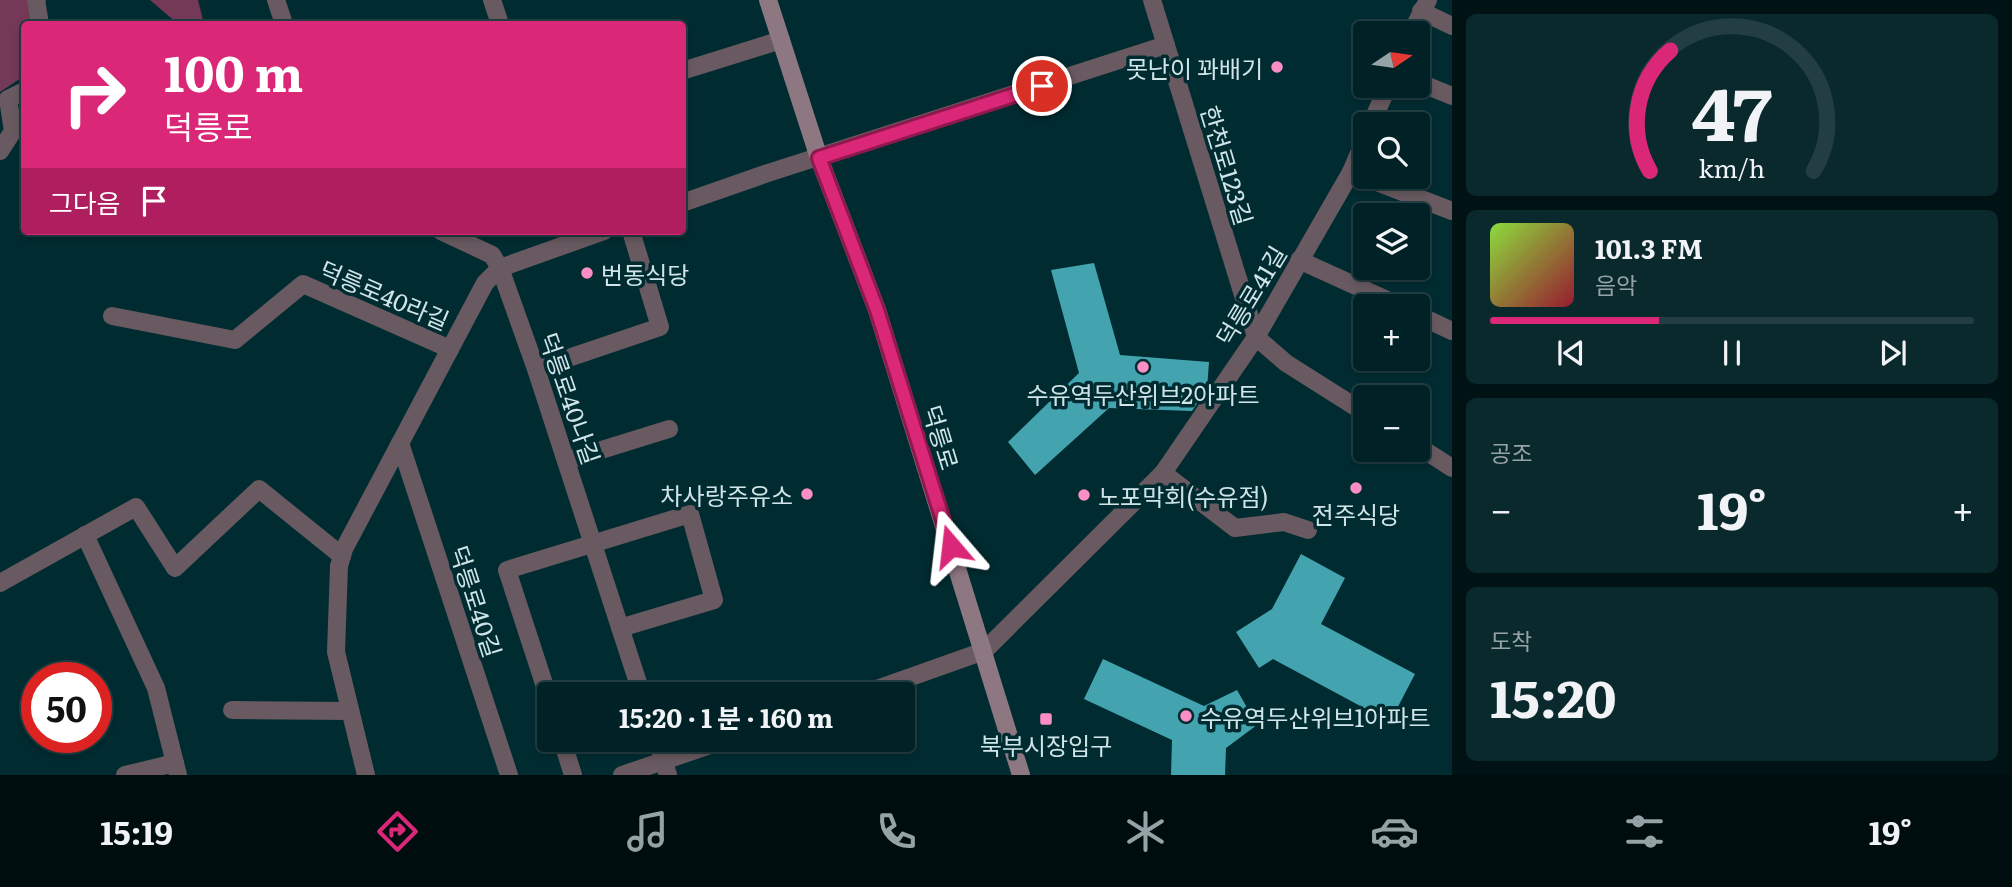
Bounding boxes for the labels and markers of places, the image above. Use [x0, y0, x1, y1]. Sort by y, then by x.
place label: 못난이 꽈배기 [1126, 50, 1263, 85]
pin [1012, 56, 1072, 116]
marker: 못난이 꽈배기 [1269, 59, 1285, 75]
place label: 번동식당 [601, 256, 689, 291]
marker: 번동식당 [579, 265, 595, 281]
marker: 수유역두산위브2아파트 [1135, 359, 1151, 375]
place label: 수유역두산위브2아파트 [1027, 376, 1259, 411]
place label: 차사랑주유소 [661, 477, 793, 512]
place label: 노포막회(수유점) [1098, 478, 1269, 513]
marker: 전주식당 [1348, 480, 1364, 496]
marker: 차사랑주유소 [799, 486, 815, 502]
marker: 노포막회(수유점) [1076, 487, 1092, 503]
place label: 전주식당 [1312, 496, 1400, 531]
place label: 수유역두산위브1아파트 [1200, 699, 1431, 734]
marker: 수유역두산위브1아파트 [1178, 708, 1194, 724]
marker: 북부시장입구 [1038, 711, 1054, 727]
place label: 북부시장입구 [980, 727, 1112, 762]

